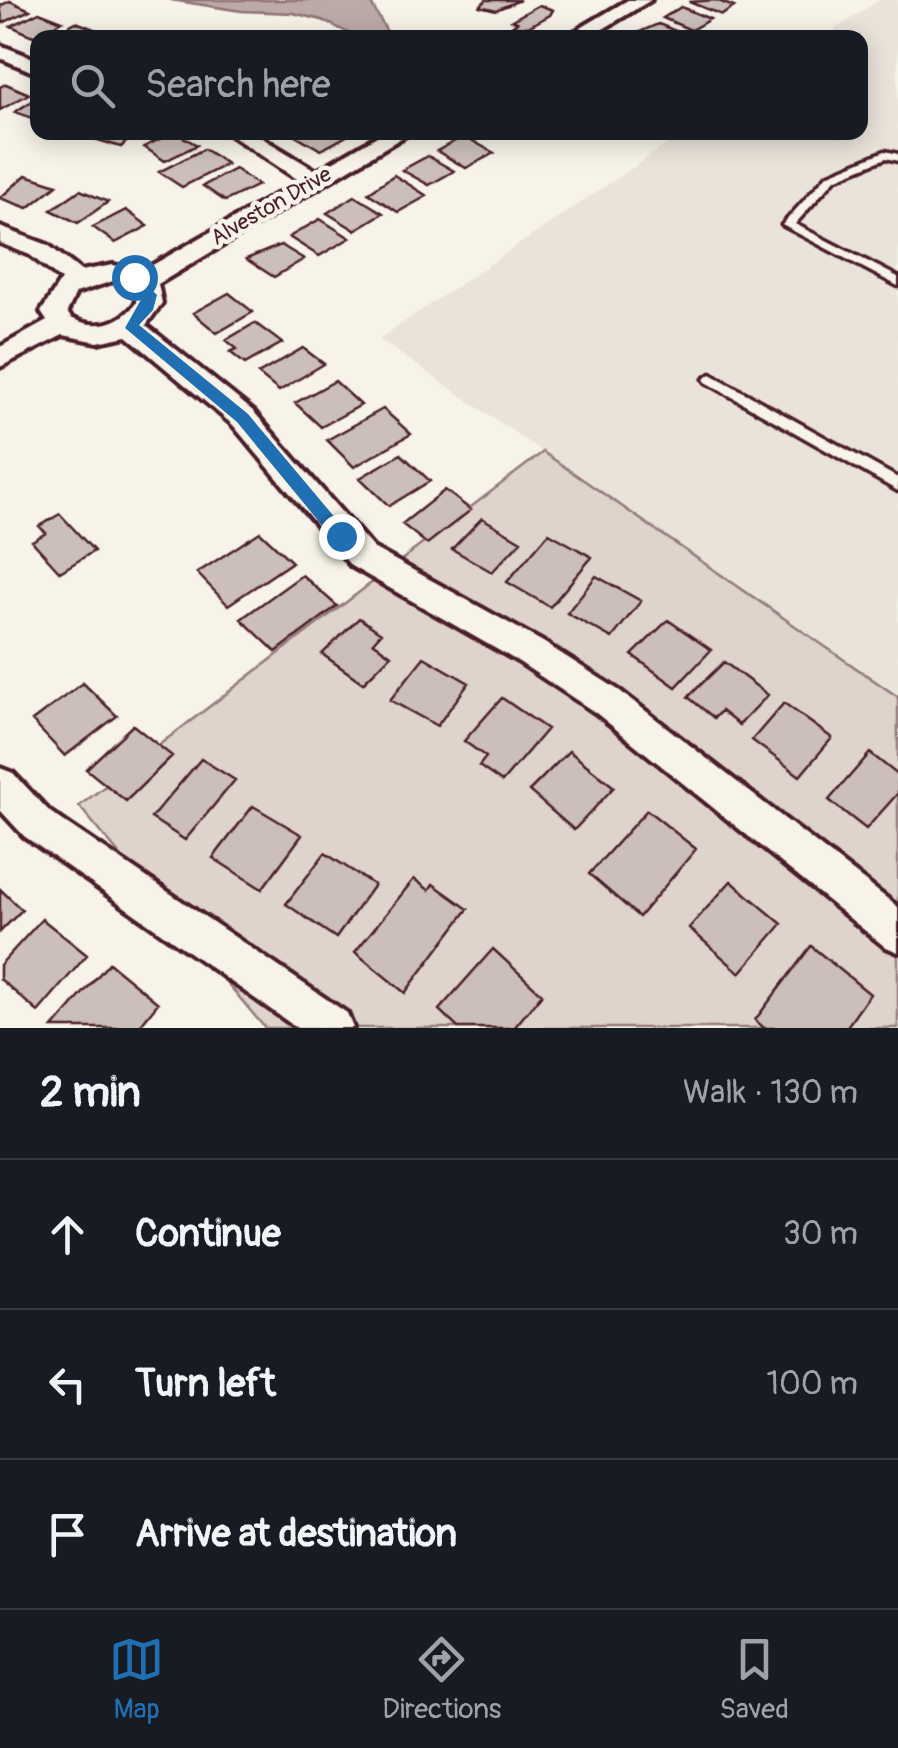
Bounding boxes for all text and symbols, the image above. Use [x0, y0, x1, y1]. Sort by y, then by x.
search box [30, 30, 868, 140]
icon: search [65, 58, 120, 113]
text: Search here [145, 61, 331, 109]
street label: Alveston Drive [206, 160, 336, 252]
route start [112, 255, 158, 301]
route end [319, 514, 365, 560]
text: 2 min [40, 1067, 141, 1119]
text: Walk · 130 m [683, 1073, 858, 1113]
icon: ahead [40, 1207, 95, 1262]
text: Continue [135, 1210, 281, 1258]
text: 30 m [783, 1214, 858, 1254]
icon: left [40, 1357, 95, 1412]
text: Turn left [135, 1360, 276, 1408]
text: 100 m [766, 1364, 858, 1404]
icon: arrive [40, 1507, 95, 1562]
text: Arrive at destination [135, 1510, 457, 1558]
tab: Map [109, 1632, 164, 1727]
tab: Directions [382, 1632, 501, 1727]
tab: Saved [719, 1632, 789, 1727]

